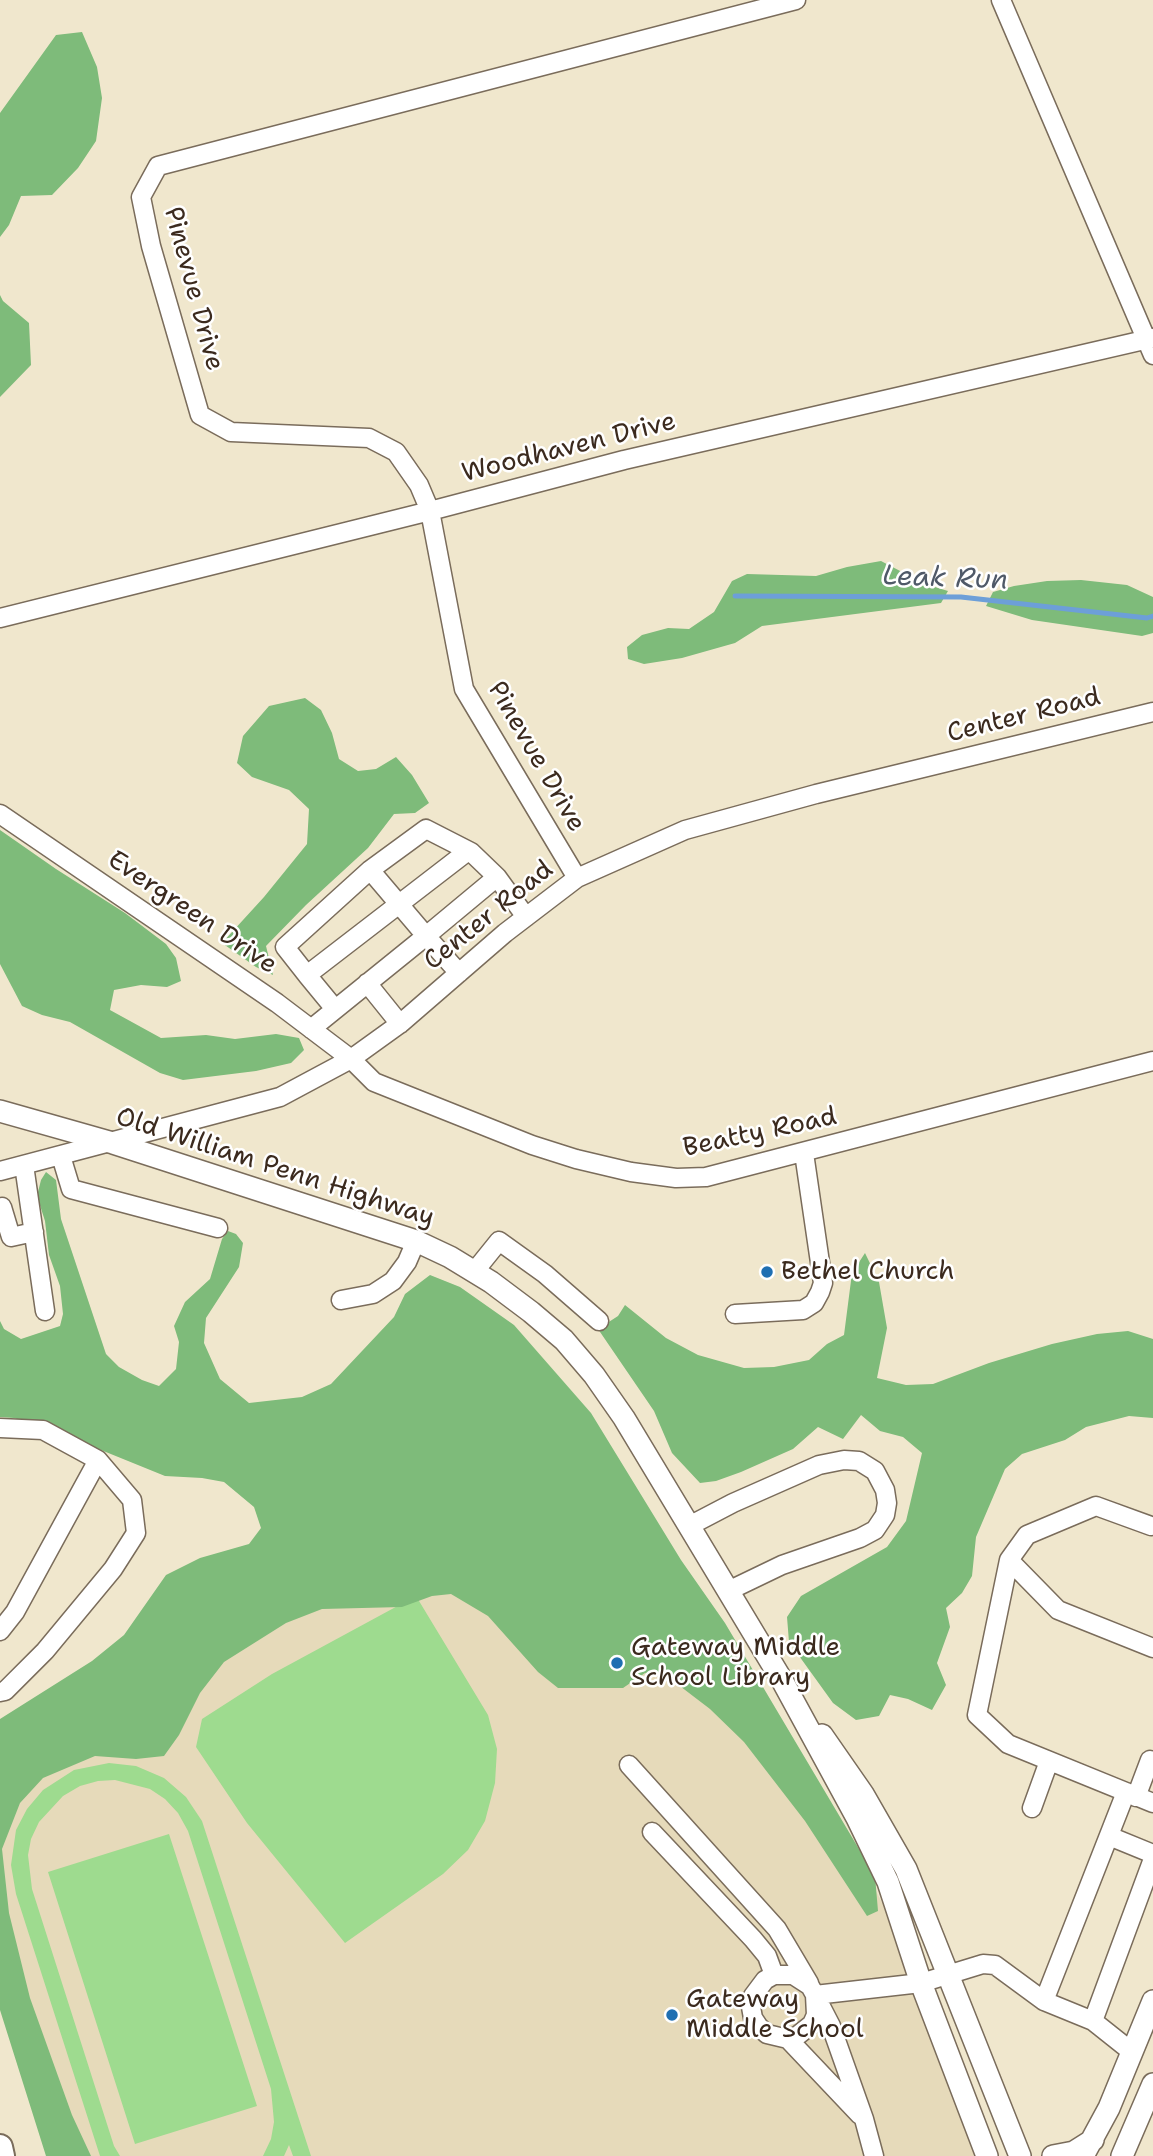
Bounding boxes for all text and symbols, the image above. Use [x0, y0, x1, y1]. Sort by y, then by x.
street label: Pinevue Drive [156, 204, 230, 374]
street label: Woodhaven Drive [459, 406, 679, 490]
water label: Leak Run [882, 560, 1008, 598]
street label: Pinevue Drive [480, 676, 592, 838]
street label: Center Road [944, 682, 1104, 750]
street label: Evergreen Drive [101, 845, 283, 981]
street label: Center Road [418, 855, 560, 977]
street label: Beatty Road [680, 1101, 840, 1165]
street label: Old William Penn Highway [112, 1102, 438, 1234]
place label: Bethel Church [781, 1256, 955, 1288]
marker: Bethel Church [759, 1264, 775, 1280]
place label: Gateway Middle School Library [631, 1632, 840, 1694]
marker: Gateway Middle School Library [609, 1655, 625, 1671]
place label: Gateway Middle School [686, 1984, 864, 2046]
marker: Gateway Middle School [664, 2007, 680, 2023]

